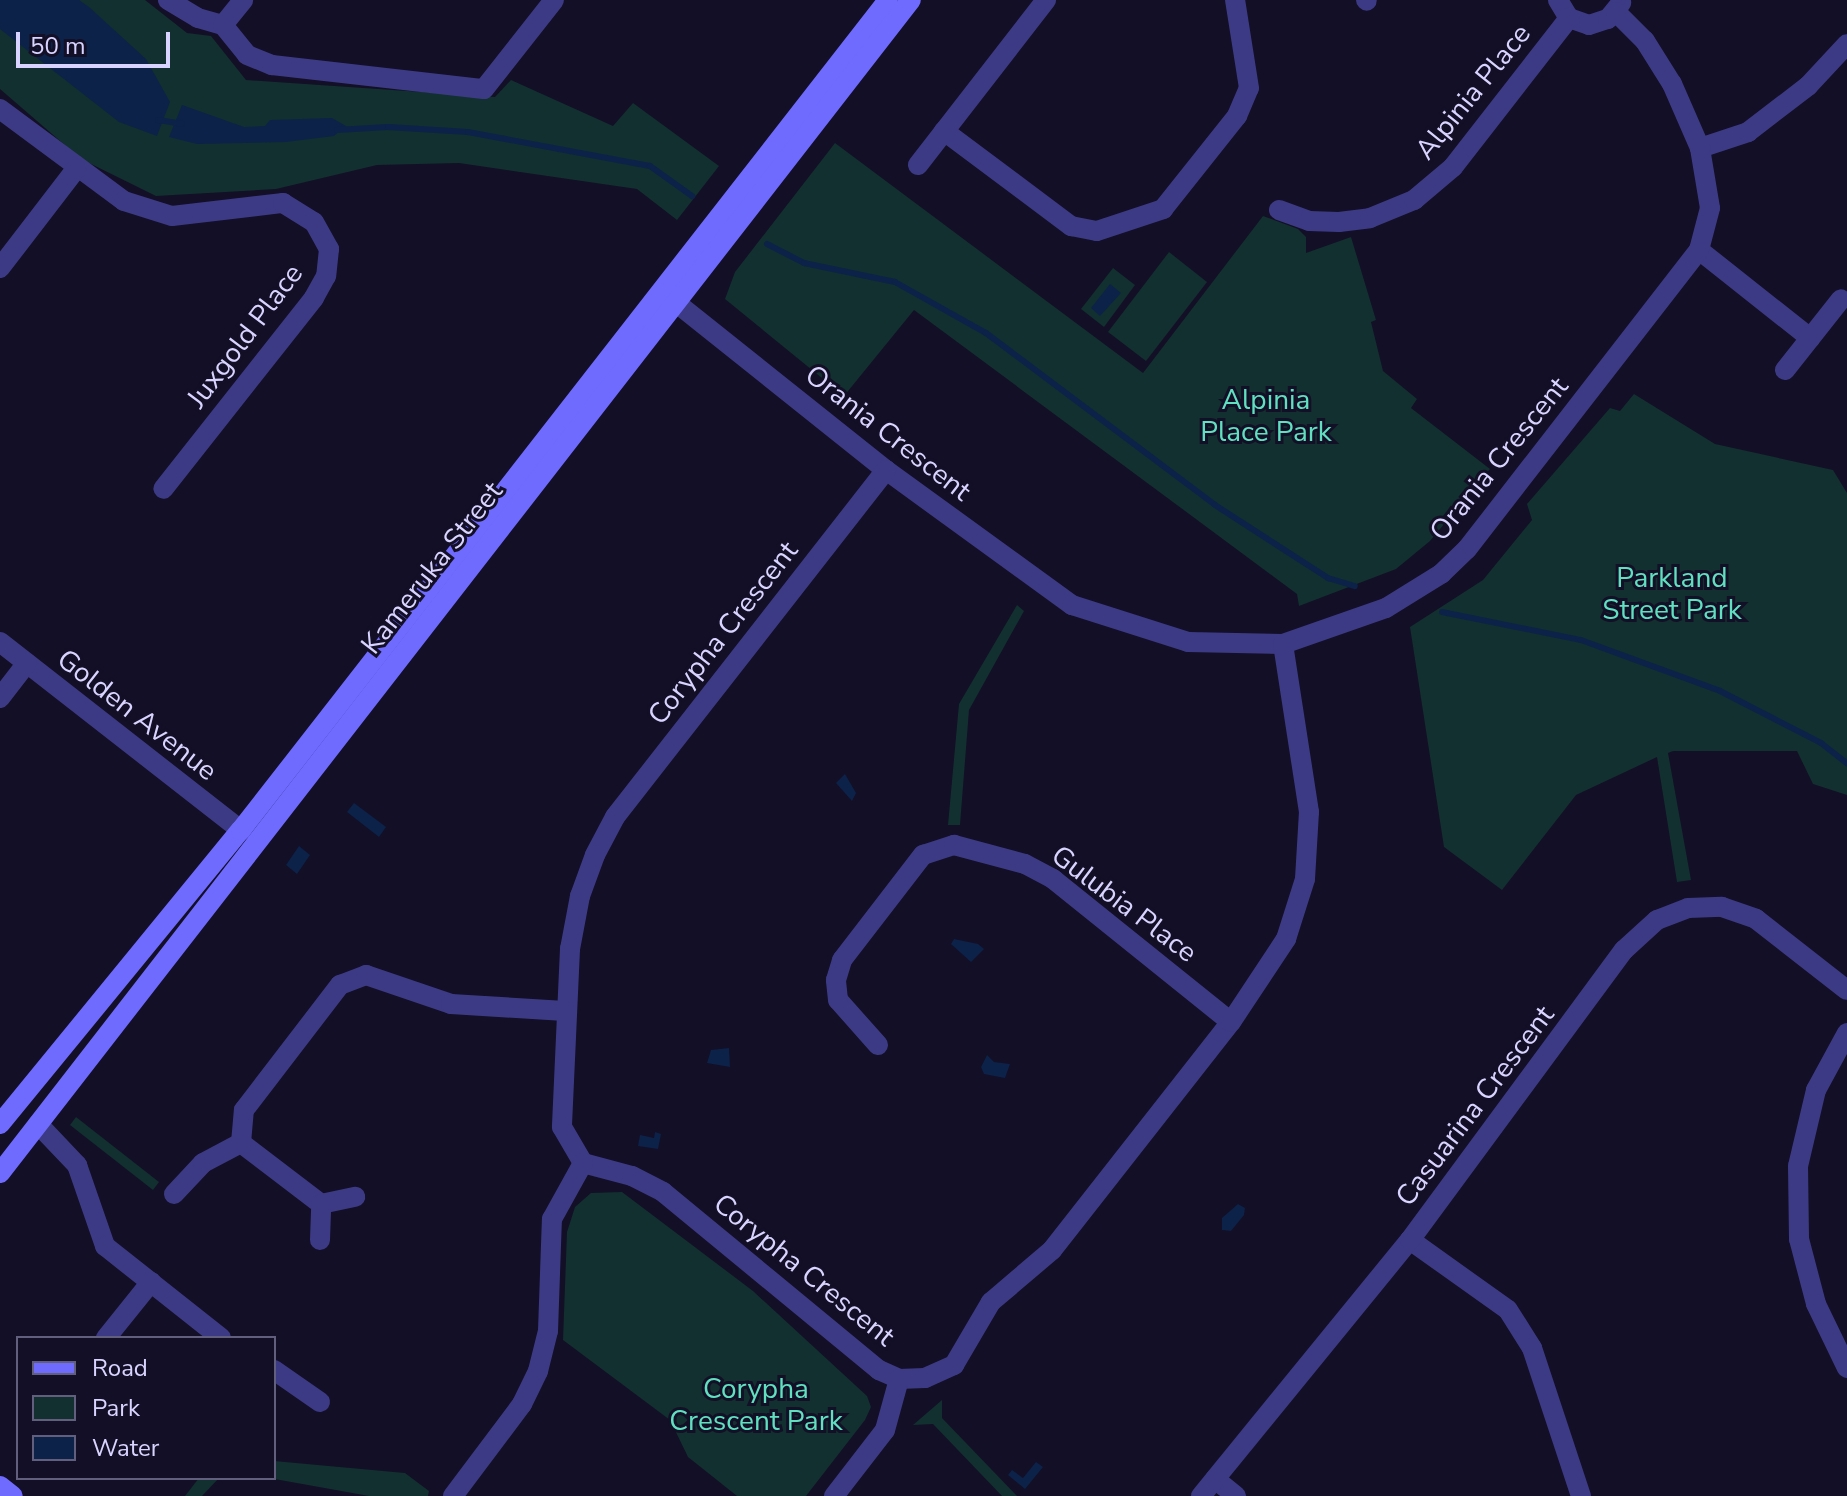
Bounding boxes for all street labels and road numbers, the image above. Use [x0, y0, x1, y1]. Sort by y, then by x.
street label: Alpinia Place [1408, 18, 1538, 166]
street label: Juxgold Place [180, 258, 310, 414]
street label: Orania Crescent [798, 358, 978, 508]
street label: Orania Crescent [1423, 370, 1575, 548]
street label: Kameruka Street [354, 475, 510, 661]
street label: Corypha Crescent [641, 535, 805, 731]
street label: Golden Avenue [50, 642, 224, 788]
street label: Gulubia Place [1045, 838, 1203, 970]
street label: Casuarina Crescent [1389, 999, 1561, 1213]
street label: Corypha Crescent [707, 1187, 901, 1353]

